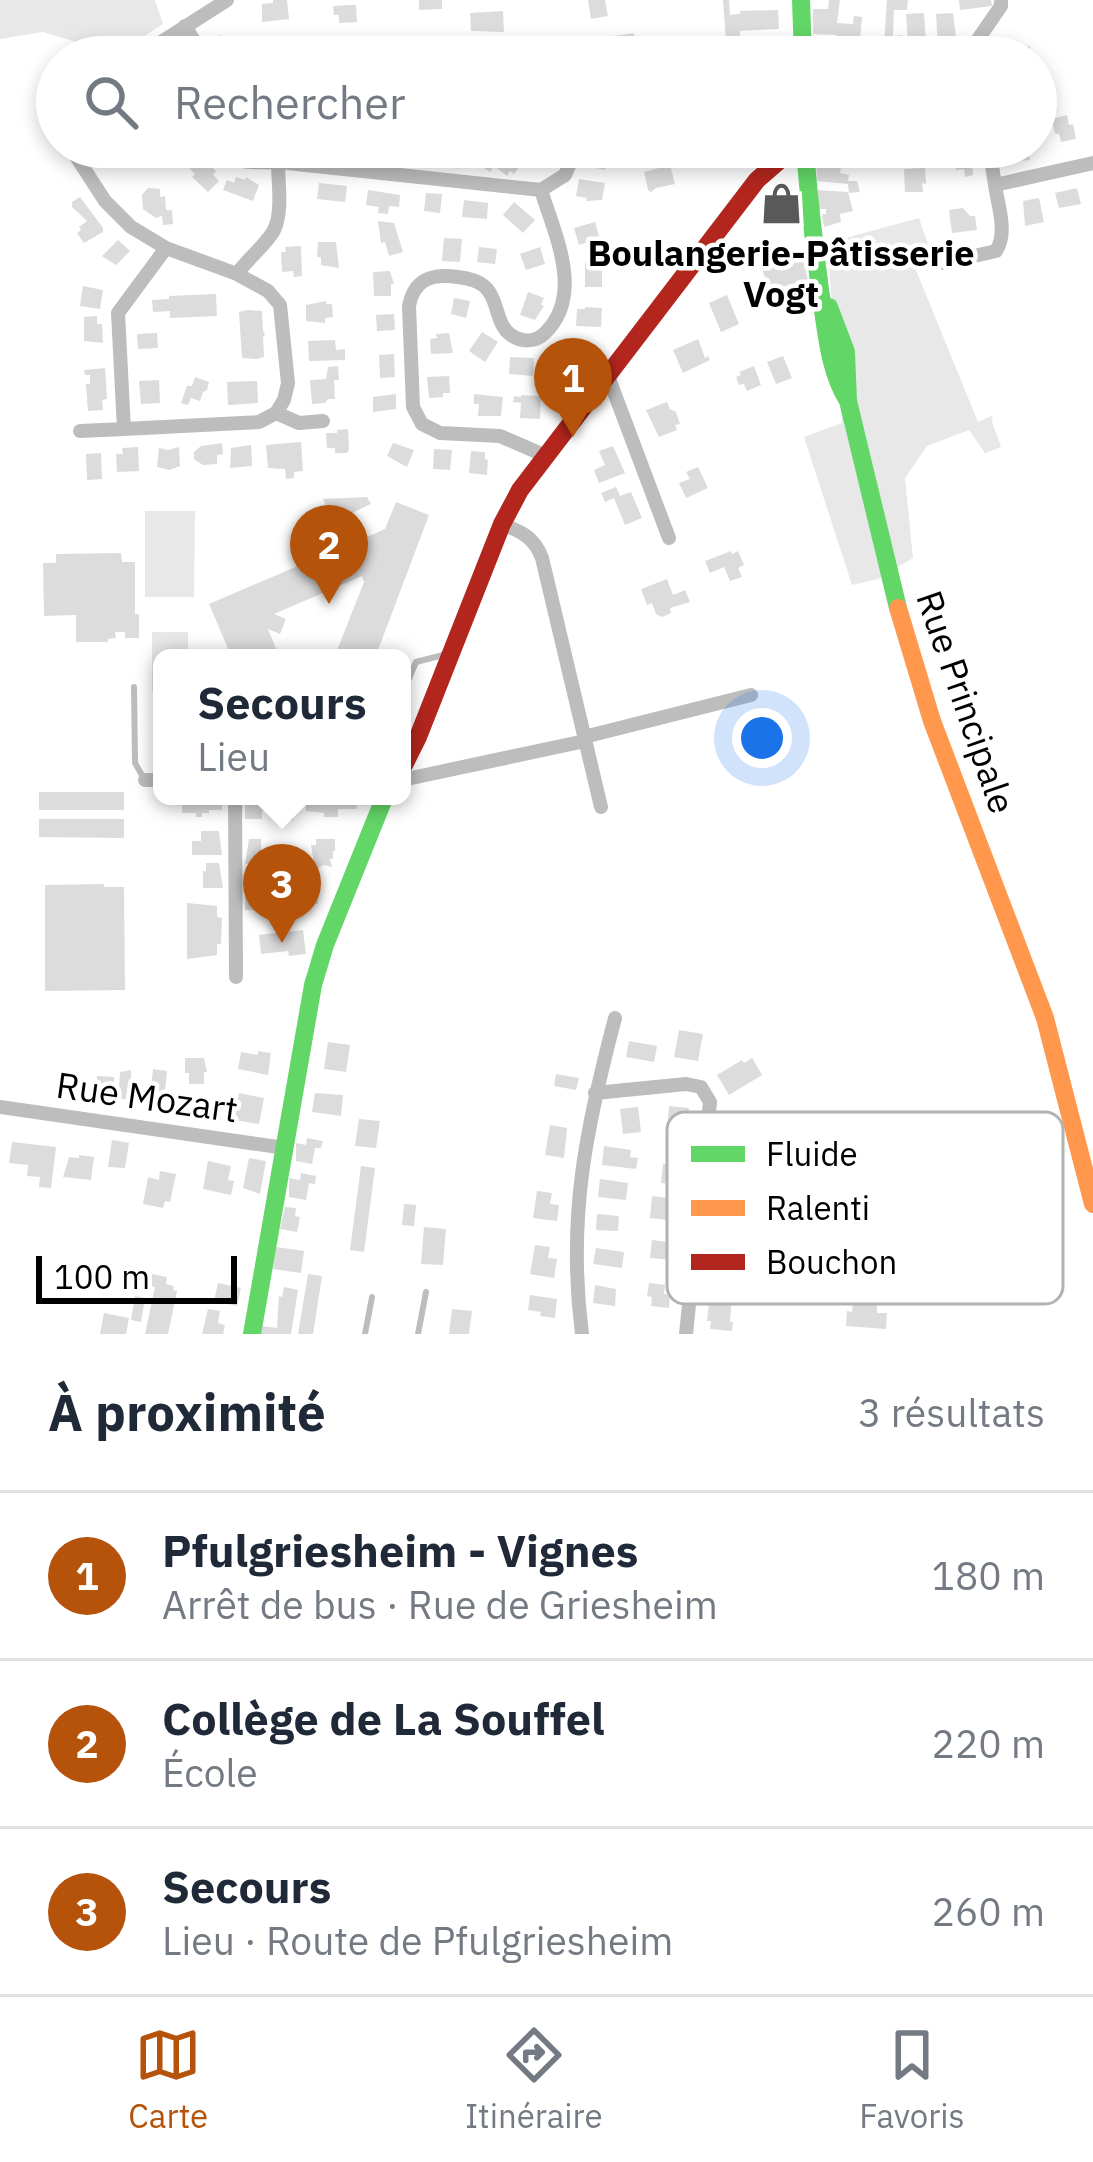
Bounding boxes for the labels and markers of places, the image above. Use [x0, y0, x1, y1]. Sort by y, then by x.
shop icon: Boulangerie-Pâtisserie Vogt [758, 180, 804, 226]
place label: Boulangerie-Pâtisserie Vogt [587, 229, 975, 317]
pin: 1 [534, 338, 612, 437]
pin: 2 [290, 505, 368, 604]
pin: 3 [243, 844, 321, 943]

